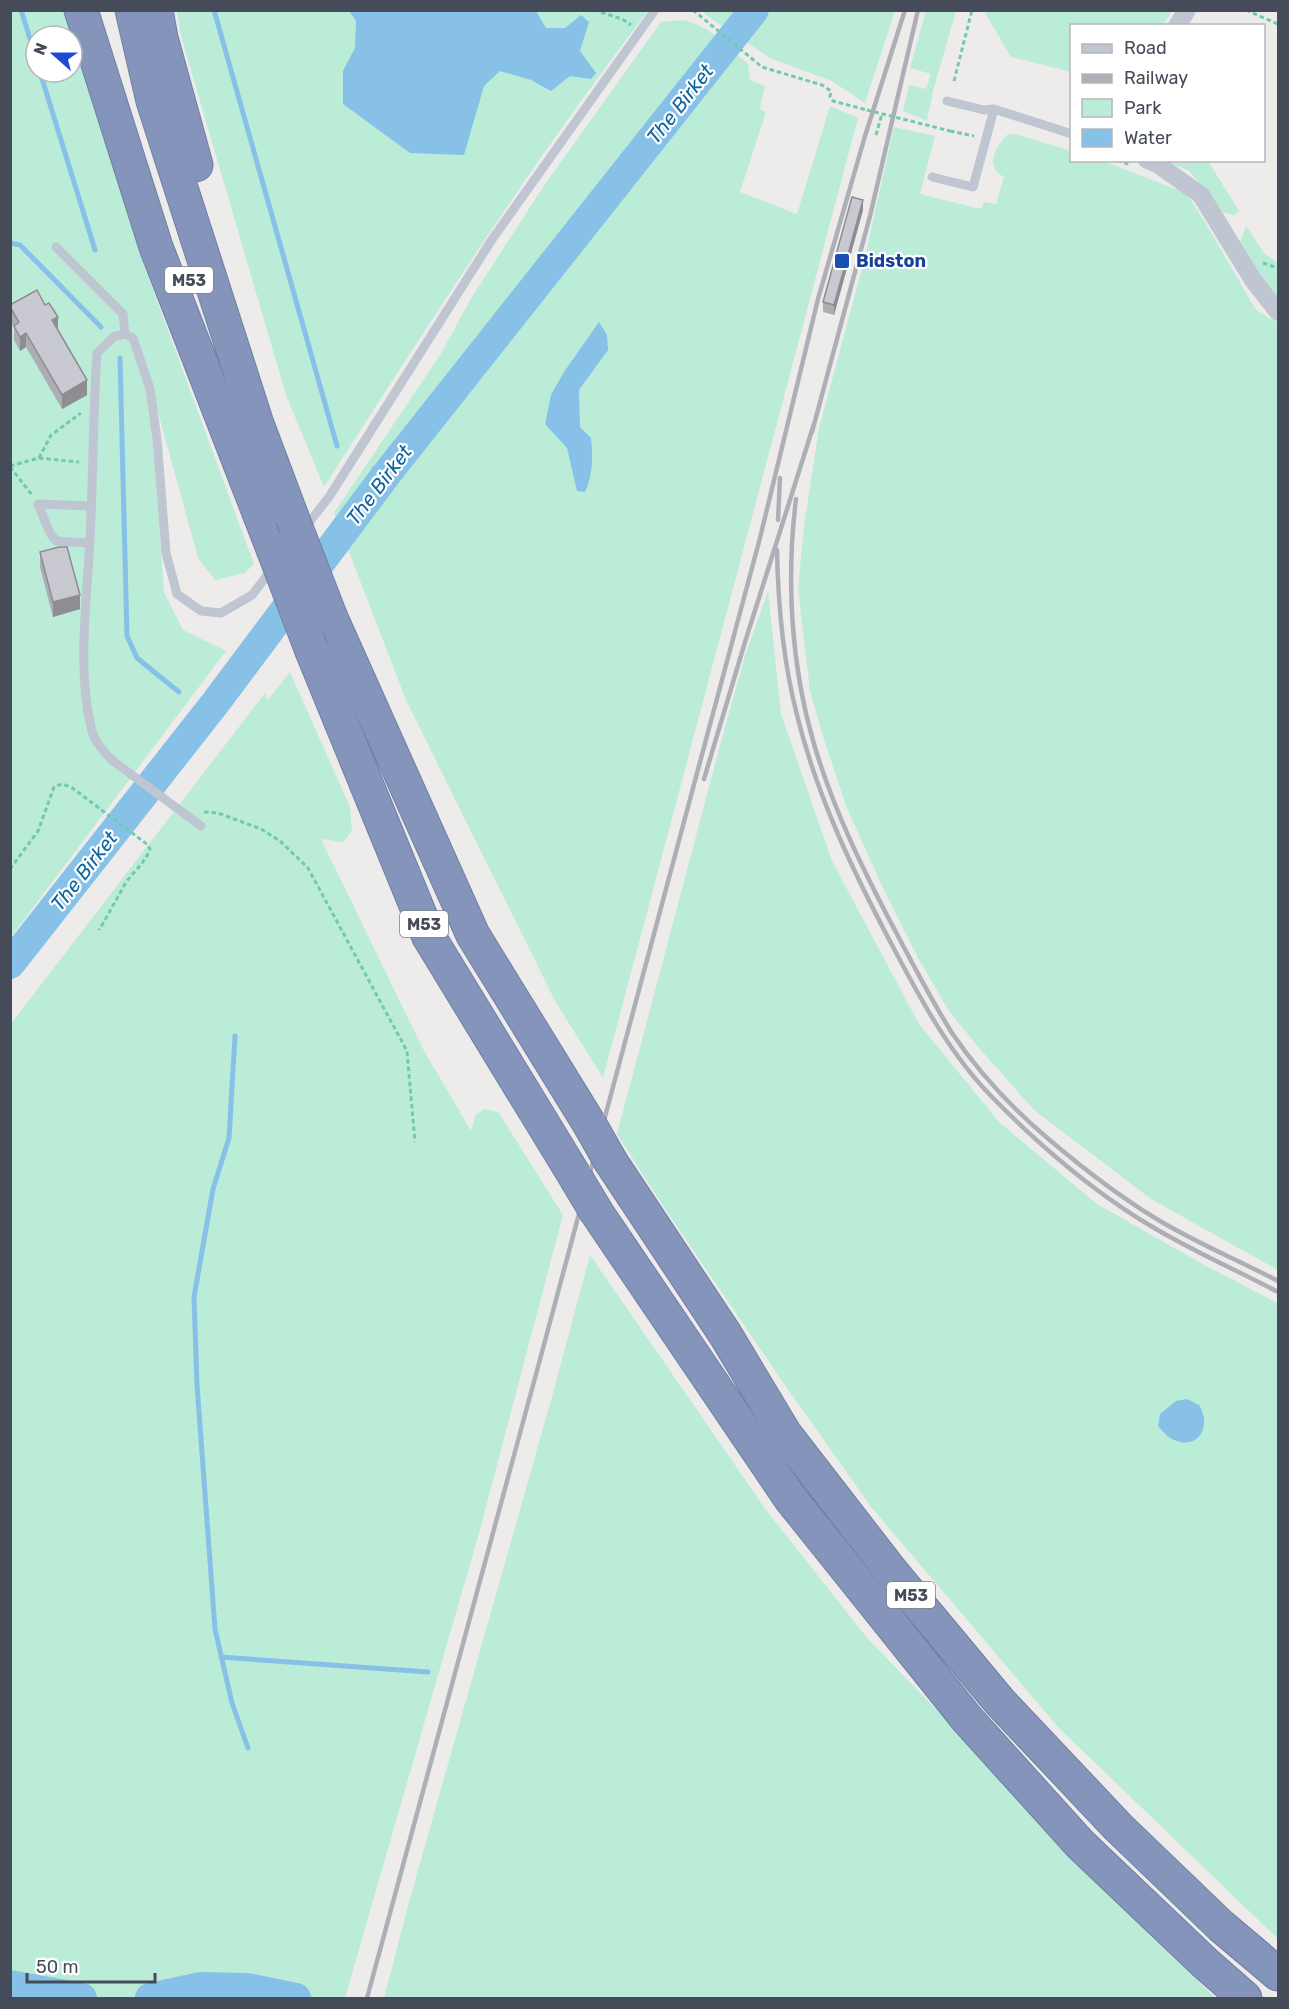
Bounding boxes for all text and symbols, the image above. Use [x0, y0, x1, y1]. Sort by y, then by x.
north arrow [24, 24, 84, 84]
legend [1070, 24, 1265, 162]
text: Road [1124, 37, 1167, 59]
text: N [30, 40, 51, 58]
water label: The Birket [642, 59, 719, 148]
text: Railway [1124, 67, 1188, 89]
text: Park [1124, 97, 1162, 119]
text: Water [1124, 127, 1172, 149]
place label: Bidston [856, 250, 926, 272]
marker: Bidston [833, 252, 851, 270]
road number: M53 [165, 267, 213, 293]
water label: The Birket [341, 440, 417, 530]
water label: The Birket [46, 826, 123, 915]
road number: M53 [400, 911, 448, 937]
road number: M53 [887, 1582, 935, 1608]
scale bar [27, 1946, 154, 1984]
text: 50 m [36, 1956, 79, 1978]

